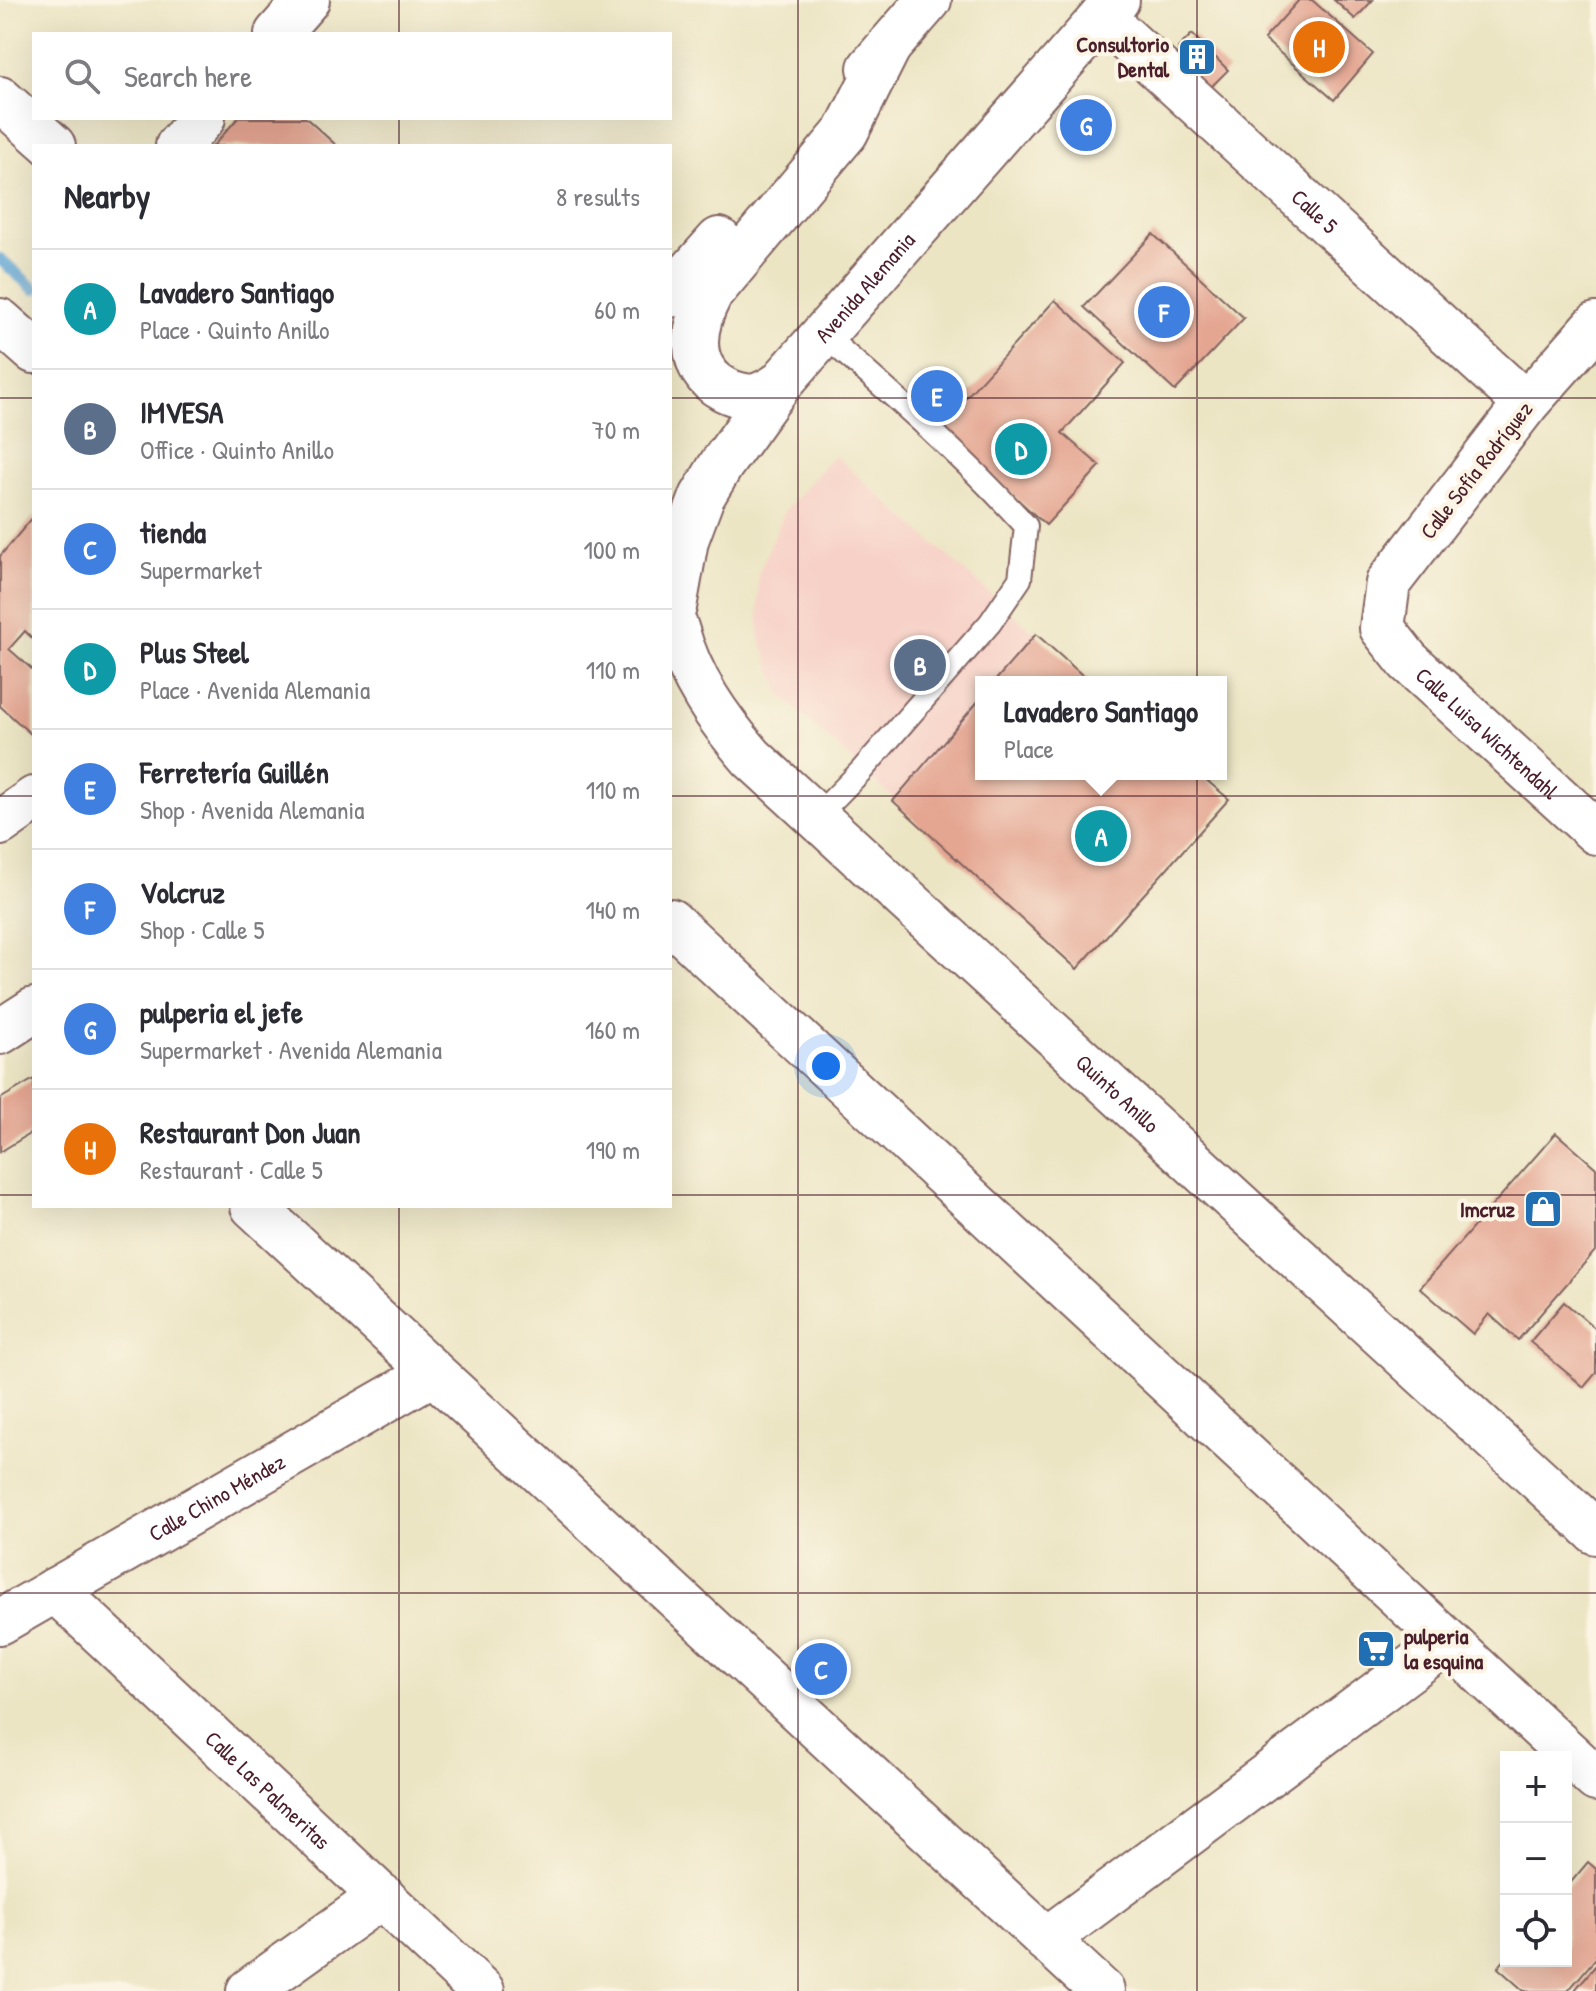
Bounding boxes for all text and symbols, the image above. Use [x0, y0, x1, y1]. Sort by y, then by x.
pin: H [1293, 17, 1345, 77]
place label: Consultorio Dental [1076, 29, 1170, 84]
search box [32, 32, 672, 120]
building icon: Consultorio Dental [1176, 36, 1218, 78]
icon: search [60, 54, 104, 98]
text: Search here [124, 56, 252, 96]
pin: G [1060, 95, 1112, 155]
text: Nearby [64, 173, 150, 219]
text: 8 results [556, 179, 640, 214]
street label: Calle 5 [1285, 182, 1345, 240]
street label: Avenida Alemania [808, 225, 922, 349]
text: Lavadero Santiago [140, 272, 334, 312]
pin: F [1138, 282, 1190, 342]
text: A [84, 292, 96, 327]
text: 60 m [594, 292, 640, 327]
text: Place · Quinto Anillo [140, 312, 330, 347]
pin: E [911, 366, 963, 426]
text: IMVESA [140, 392, 223, 432]
street label: Calle Sofía Rodríguez [1413, 395, 1539, 545]
text: B [83, 412, 97, 447]
text: 70 m [592, 412, 640, 447]
pin: D [995, 419, 1047, 479]
text: Office · Quinto Anillo [140, 432, 334, 467]
text: tienda [140, 512, 206, 552]
text: C [83, 532, 97, 567]
text: 100 m [584, 532, 640, 567]
text: Supermarket [140, 552, 262, 587]
text: Plus Steel [140, 632, 249, 672]
pin: B [894, 635, 946, 695]
text: D [84, 652, 96, 687]
text: 110 m [586, 652, 640, 687]
street label: Calle Luisa Wichtendahl [1409, 660, 1565, 806]
text: Place · Avenida Alemania [140, 672, 370, 707]
popup [975, 676, 1227, 780]
text: Lavadero Santiago [1004, 691, 1198, 731]
text: Place [1004, 731, 1054, 766]
text: Ferretería Guillén [140, 752, 329, 792]
text: E [84, 772, 96, 807]
text: 110 m [586, 772, 640, 807]
text: Shop · Avenida Alemania [140, 792, 365, 827]
pin: A [1075, 806, 1127, 866]
text: Volcruz [140, 872, 225, 912]
text: F [85, 892, 95, 927]
text: 140 m [586, 892, 640, 927]
text: Shop · Calle 5 [140, 912, 265, 947]
text: pulperia el jefe [140, 992, 303, 1032]
text: G [84, 1012, 96, 1047]
text: 160 m [585, 1012, 640, 1047]
text: Supermarket · Avenida Alemania [140, 1032, 442, 1067]
your location [806, 1046, 846, 1086]
street label: Quinto Anillo [1069, 1047, 1166, 1139]
text: Restaurant Don Juan [140, 1112, 361, 1152]
text: H [84, 1132, 96, 1167]
text: 190 m [586, 1132, 640, 1167]
text: Restaurant · Calle 5 [140, 1152, 323, 1187]
shop icon: Imcruz [1522, 1188, 1564, 1230]
place label: Imcruz [1460, 1194, 1516, 1224]
street label: Calle Chino Méndez [143, 1446, 290, 1548]
place label: pulperia la esquina [1404, 1621, 1484, 1677]
supermarket icon: pulperia la esquina [1355, 1628, 1397, 1670]
pin: C [795, 1639, 847, 1699]
street label: Calle Las Palmeritas [199, 1724, 337, 1856]
map controls [1500, 1751, 1572, 1967]
button: + [1500, 1751, 1572, 1823]
button: − [1500, 1823, 1572, 1895]
button: locate [1500, 1895, 1572, 1967]

